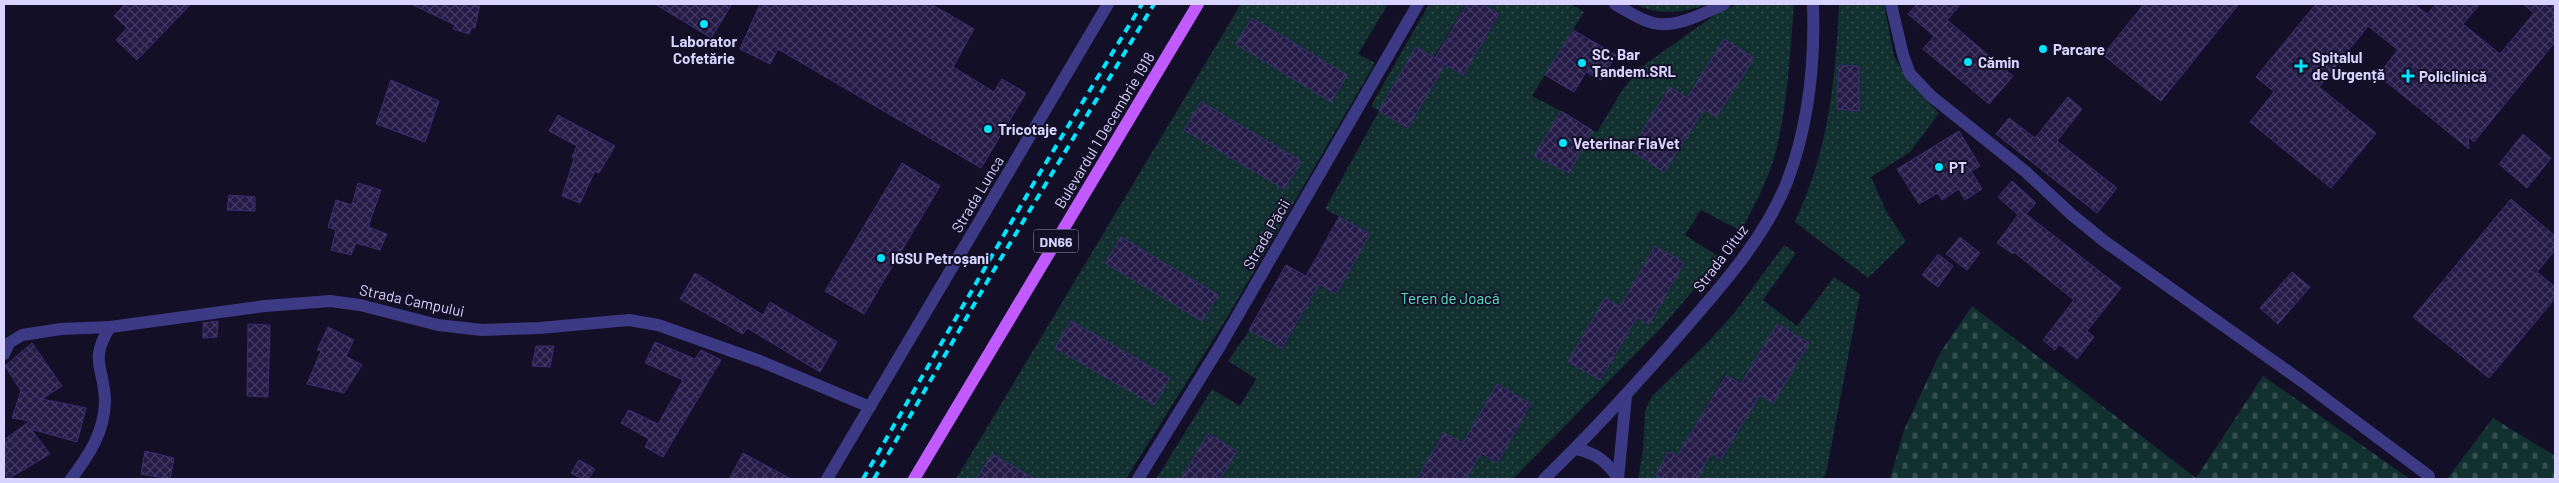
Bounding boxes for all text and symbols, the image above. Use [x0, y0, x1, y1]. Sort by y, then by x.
marker: Laborator Cofetărie [698, 18, 710, 30]
place label: Laborator Cofetărie [671, 32, 737, 67]
place label: Parcare [2053, 40, 2105, 58]
marker: Parcare [2037, 43, 2049, 55]
place label: SC. Bar Tandem.SRL [1592, 45, 1677, 80]
place label: Spitalul de Urgență [2312, 48, 2385, 83]
street label: Bulevardul 1 Decembrie 1918 [1050, 49, 1158, 211]
place label: Cămin [1978, 53, 2020, 71]
marker: Cămin [1962, 56, 1974, 68]
marker: SC. Bar Tandem.SRL [1576, 57, 1588, 69]
marker: Spitalul de Urgență [2294, 59, 2308, 73]
place label: Policlinică [2419, 67, 2487, 85]
marker: Policlinică [2401, 69, 2415, 83]
place label: Tricotaje [998, 120, 1057, 138]
marker: Tricotaje [982, 123, 994, 135]
place label: Veterinar FlaVet [1573, 134, 1680, 152]
marker: Veterinar FlaVet [1557, 137, 1569, 149]
street label: Strada Lunca [947, 152, 1007, 236]
place label: PT [1949, 158, 1967, 176]
marker: PT [1933, 161, 1945, 173]
street label: Strada Păcii [1239, 196, 1293, 272]
street label: Strada Oituz [1689, 221, 1751, 295]
road number: DN66 [1034, 230, 1078, 252]
place label: IGSU Petroșani [891, 249, 989, 267]
marker: IGSU Petroșani [875, 252, 887, 264]
street label: Strada Campului [358, 280, 466, 320]
park label: Teren de Joacă [1400, 289, 1500, 307]

